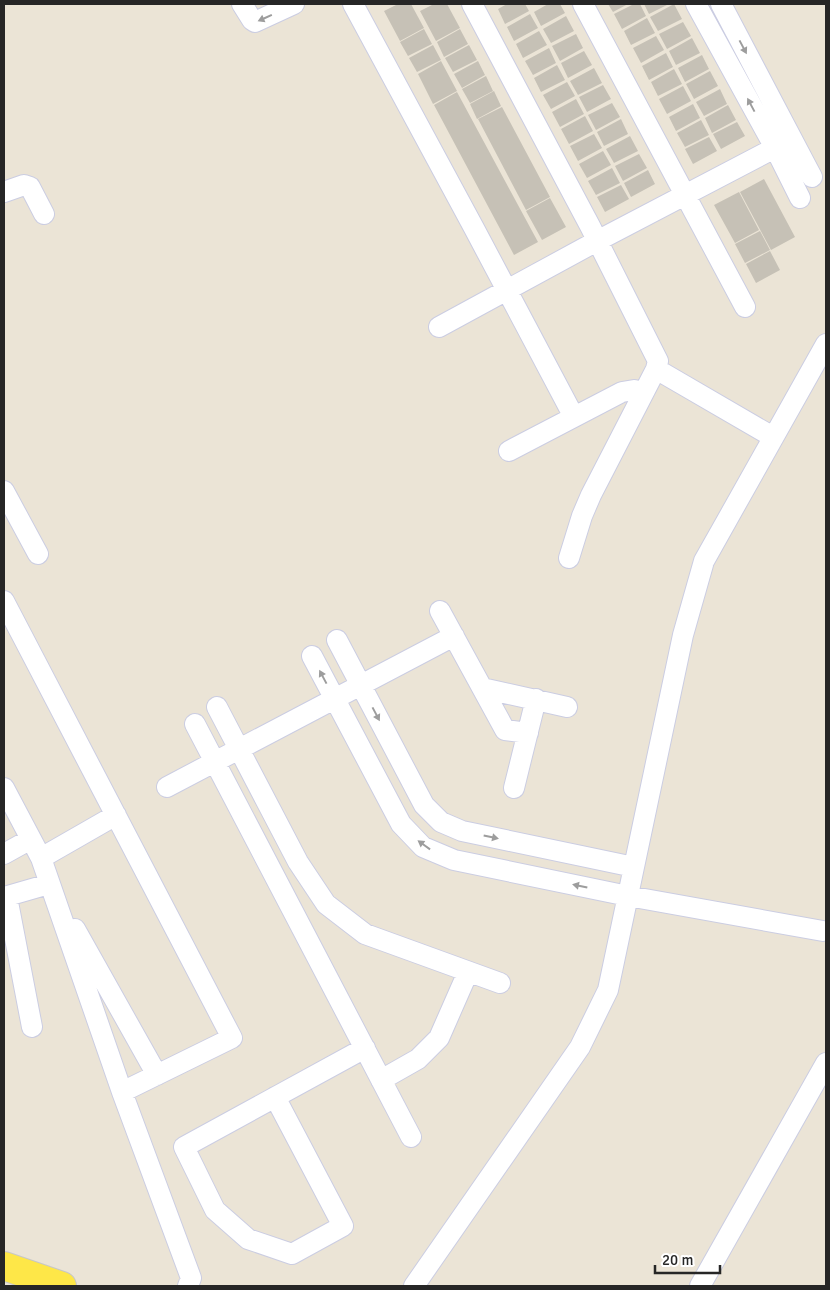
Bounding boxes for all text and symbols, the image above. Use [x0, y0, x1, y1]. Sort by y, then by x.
one-way arrow [258, 15, 272, 23]
one-way arrow [739, 40, 747, 54]
one-way arrow [747, 99, 756, 112]
one-way arrow [319, 670, 327, 685]
one-way arrow [372, 706, 380, 721]
one-way arrow [484, 833, 499, 841]
one-way arrow [417, 840, 431, 850]
one-way arrow [572, 882, 587, 890]
scale bar [655, 1242, 720, 1274]
text: 20 m [662, 1251, 693, 1269]

